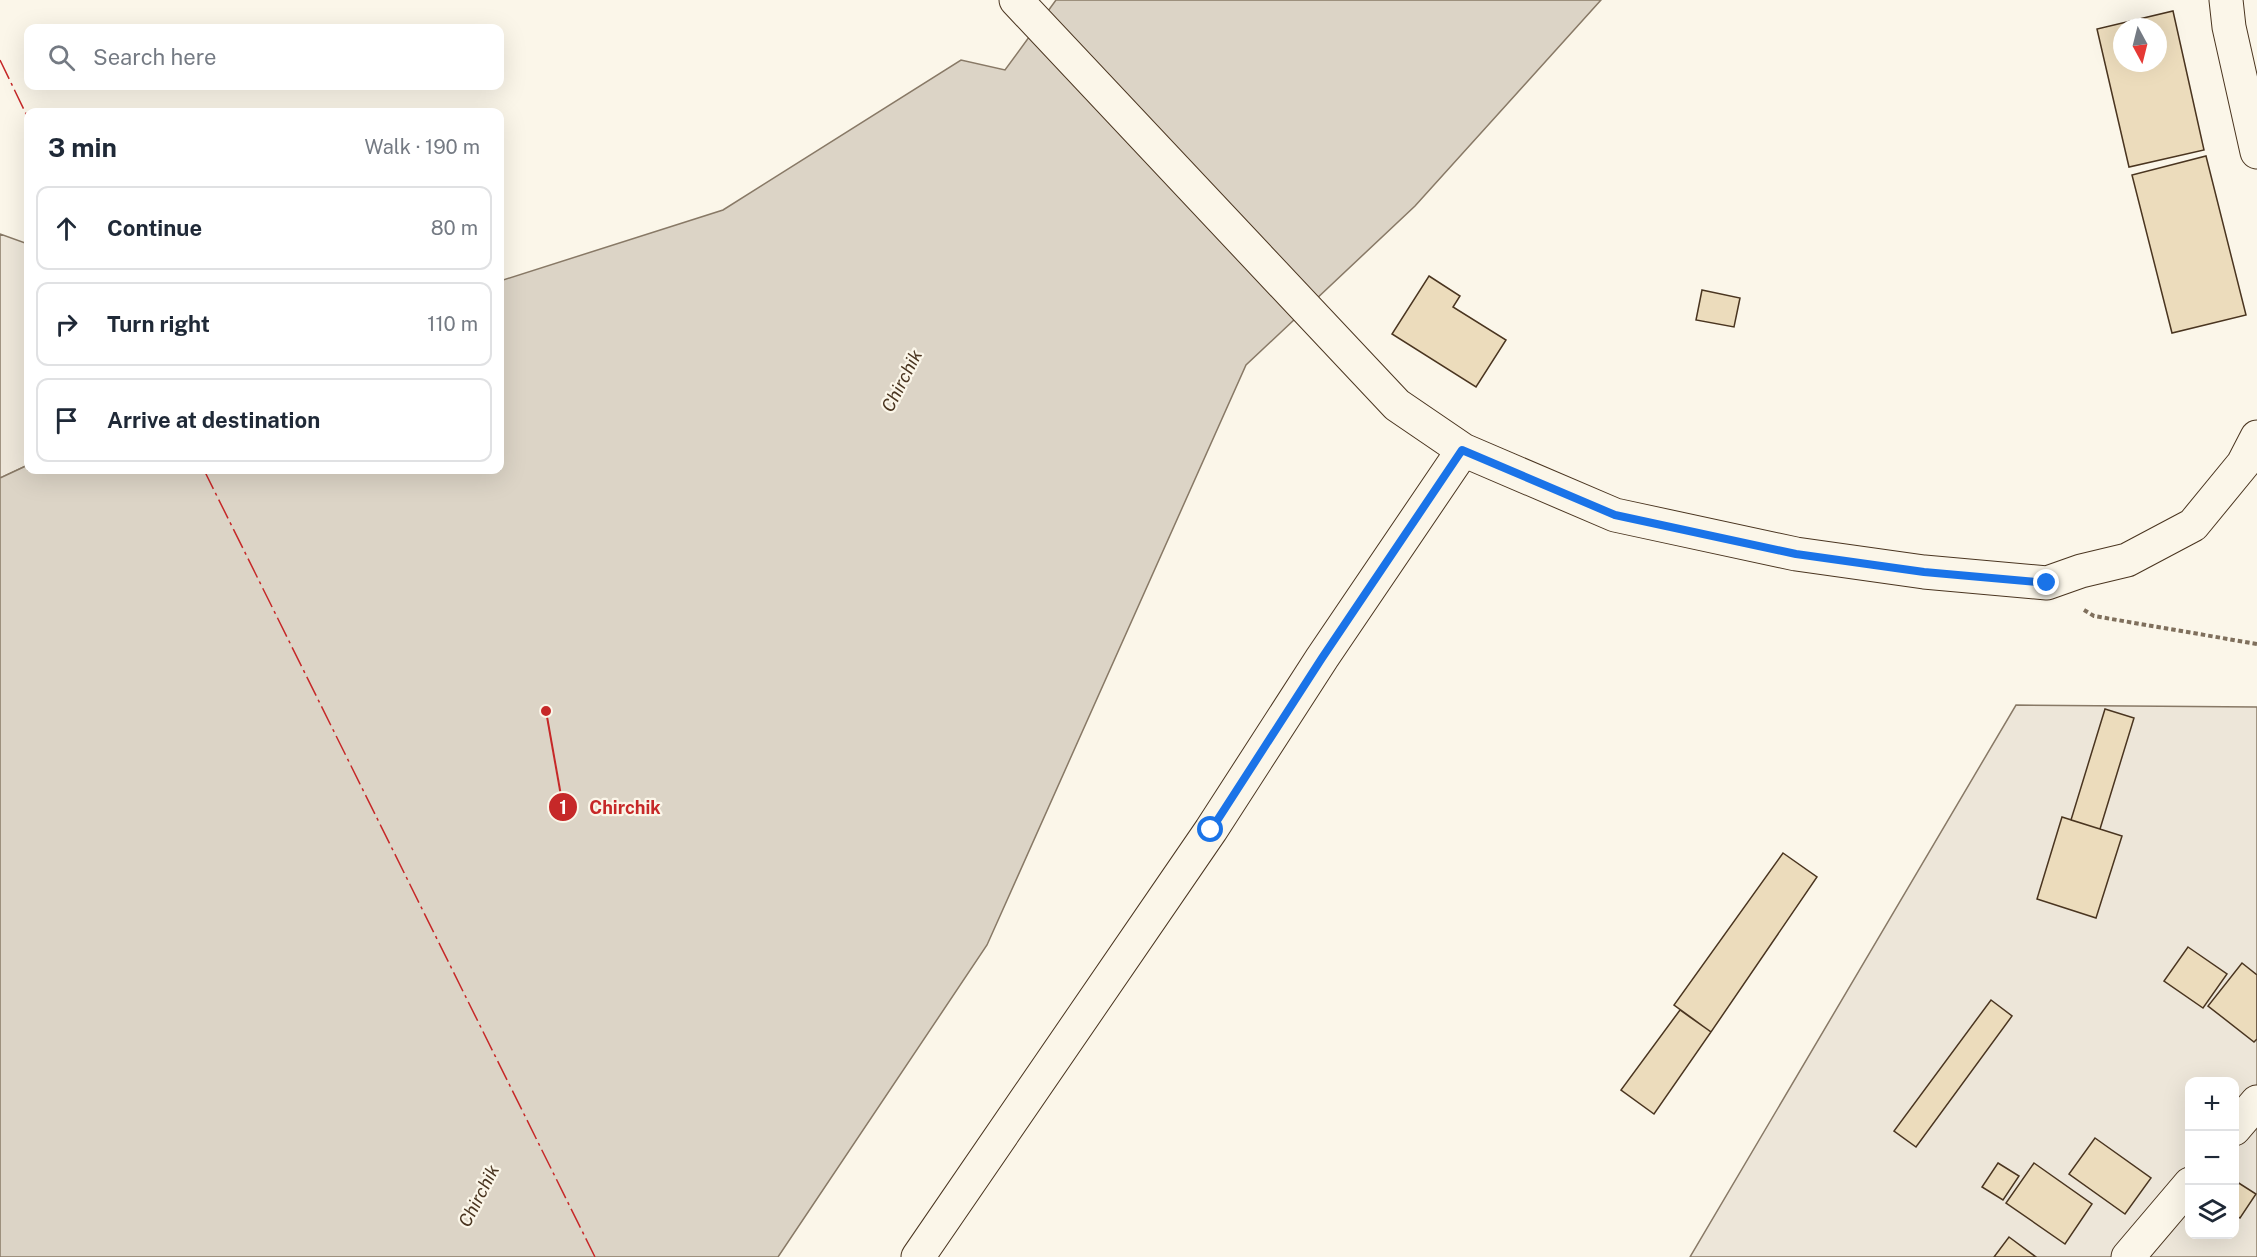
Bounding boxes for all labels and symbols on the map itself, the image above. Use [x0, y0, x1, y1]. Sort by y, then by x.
north arrow [2113, 18, 2167, 72]
water label: Chirchik [877, 346, 926, 415]
route end [2033, 569, 2059, 595]
callout: Chirchik [548, 789, 673, 825]
text: 1 [559, 797, 567, 818]
text: Chirchik [589, 797, 661, 818]
route start [1197, 816, 1223, 842]
water label: Chirchik [454, 1161, 503, 1230]

